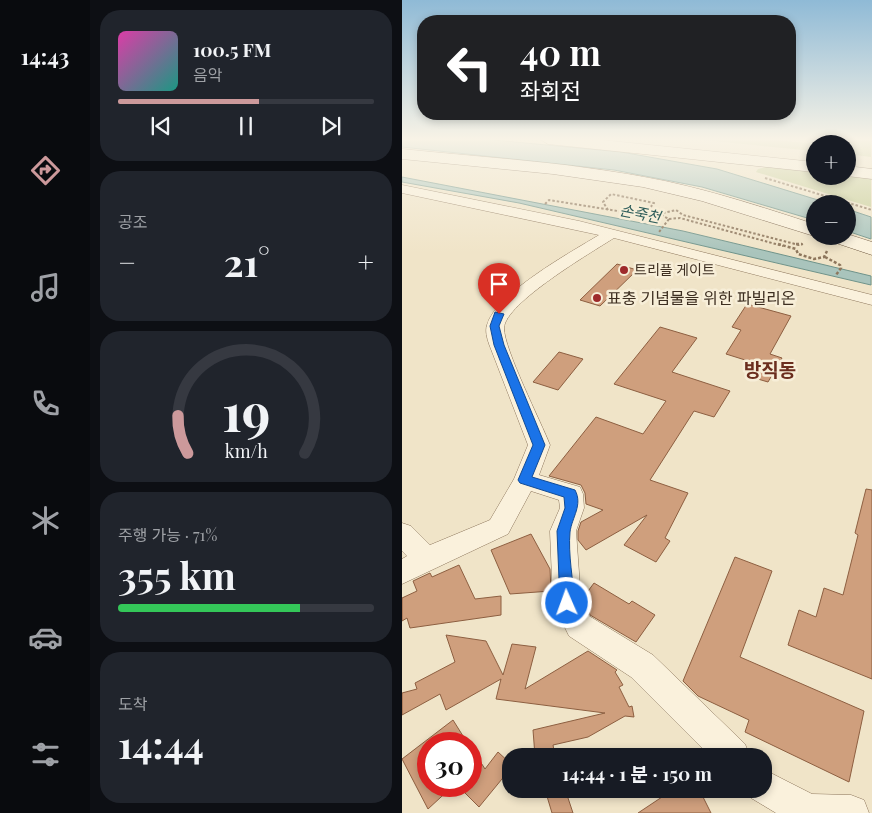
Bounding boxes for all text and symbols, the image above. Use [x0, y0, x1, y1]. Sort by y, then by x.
text: 40 m [520, 28, 601, 75]
icon: left [437, 35, 502, 100]
text: 100.5 FM [193, 36, 271, 62]
text: 14:43 [21, 41, 69, 71]
text: 음악 [193, 64, 222, 85]
text: 좌회전 [520, 75, 581, 105]
icon: previous [147, 112, 175, 140]
icon: pause [232, 112, 260, 140]
icon: next [317, 112, 345, 140]
map controls [806, 135, 856, 245]
button: + [806, 135, 856, 185]
icon: directions [28, 153, 63, 188]
button: − [806, 195, 856, 245]
water label: 손죽천 [618, 199, 665, 227]
text: 공조 [118, 211, 147, 232]
text: 21° [224, 236, 270, 287]
text: − [118, 243, 136, 280]
text: + [358, 243, 374, 280]
place label: 트리플 게이트 [634, 260, 715, 279]
pin [478, 263, 520, 314]
marker: 트리플 게이트 [618, 264, 630, 276]
icon: music [28, 270, 63, 305]
icon: arrive [485, 270, 513, 298]
place label: 표충 기념물을 위한 파빌리온 [607, 287, 796, 308]
marker: 표충 기념물을 위한 파빌리온 [591, 292, 603, 304]
district label: 방직동 [744, 356, 796, 382]
text: 19 [222, 376, 270, 445]
icon: phone [28, 386, 63, 421]
text: km/h [225, 439, 268, 462]
icon: climate [28, 503, 63, 538]
text: 주행 가능 · 71% [118, 524, 217, 545]
text: 355 km [118, 549, 236, 600]
position arrow [540, 576, 592, 628]
icon: car [28, 620, 63, 655]
text: 도착 [118, 693, 147, 714]
text: 14:44 [118, 718, 204, 769]
speed limit sign: 30 [417, 732, 482, 797]
icon: filters [28, 737, 63, 772]
text: 14:44 · 1 분 · 150 m [562, 760, 712, 786]

